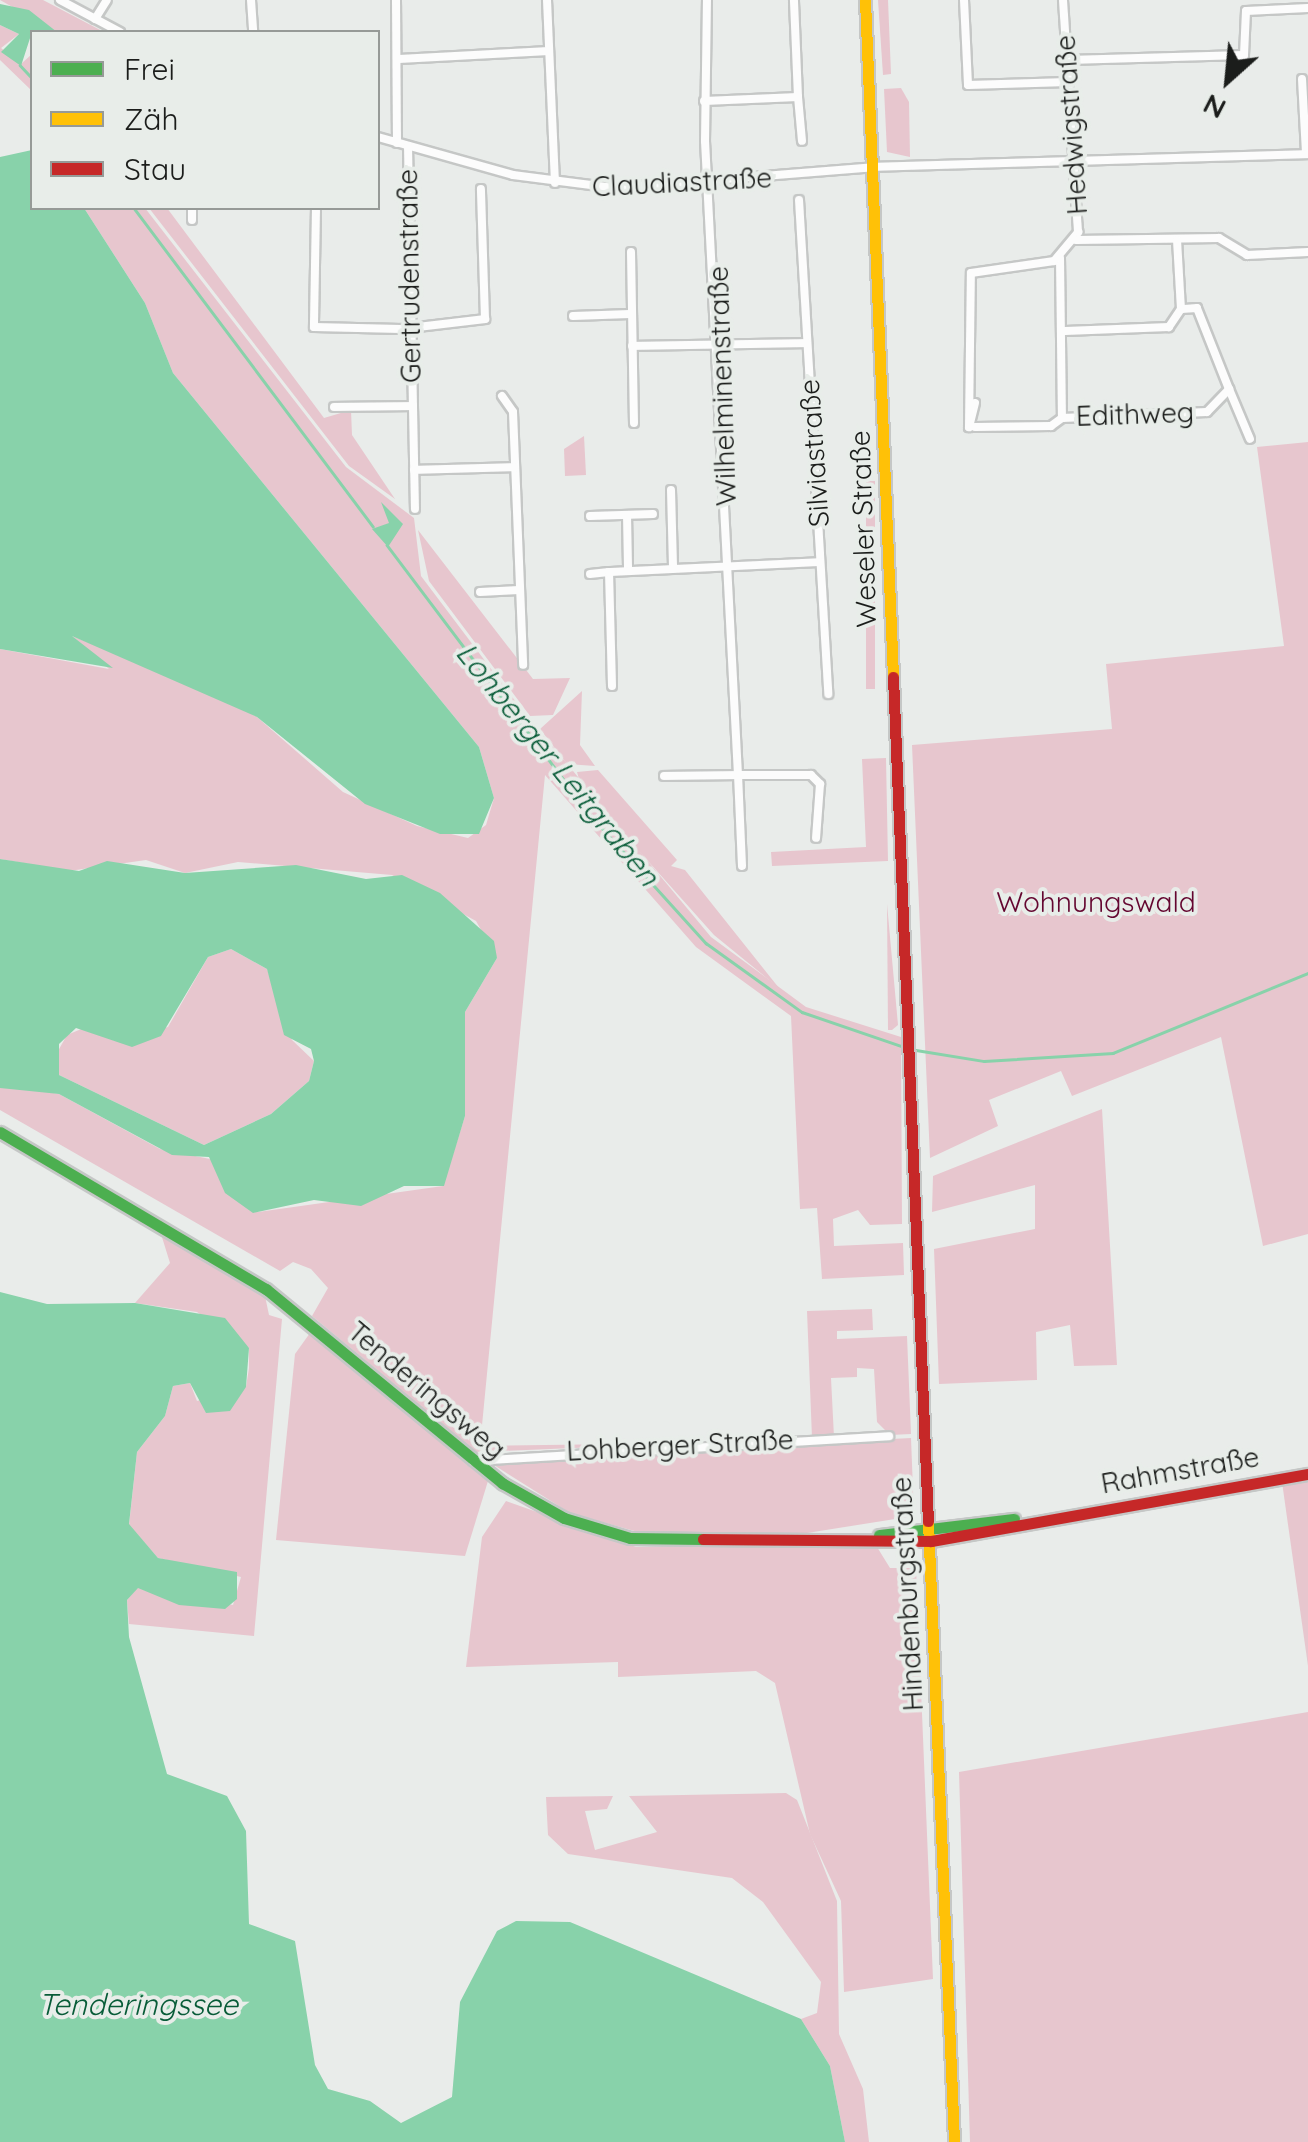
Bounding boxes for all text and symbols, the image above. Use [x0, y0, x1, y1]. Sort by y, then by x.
legend [30, 30, 380, 210]
north arrow [1178, 30, 1278, 130]
street label: Hedwigstraße [1048, 34, 1094, 216]
text: Frei [124, 50, 175, 88]
text: N [1197, 87, 1231, 127]
text: Zäh [124, 100, 179, 138]
text: Stau [124, 150, 186, 188]
street label: Claudiastraße [591, 161, 773, 203]
street label: Gertrudenstraße [390, 169, 428, 383]
street label: Wilhelminenstraße [701, 265, 743, 507]
street label: Silviastraße [792, 378, 836, 528]
street label: Edithweg [1075, 395, 1195, 433]
street label: Weseler Straße [843, 430, 883, 628]
water label: Lohberger Leitgraben [449, 635, 667, 893]
park label: Wohnungswald [996, 885, 1196, 919]
street label: Tenderingsweg [341, 1314, 513, 1466]
street label: Lohberger Straße [566, 1422, 794, 1468]
street label: Rahmstraße [1098, 1440, 1262, 1500]
street label: Hindenburgstraße [884, 1476, 930, 1712]
water label: Tenderingssee [38, 1986, 238, 2022]

